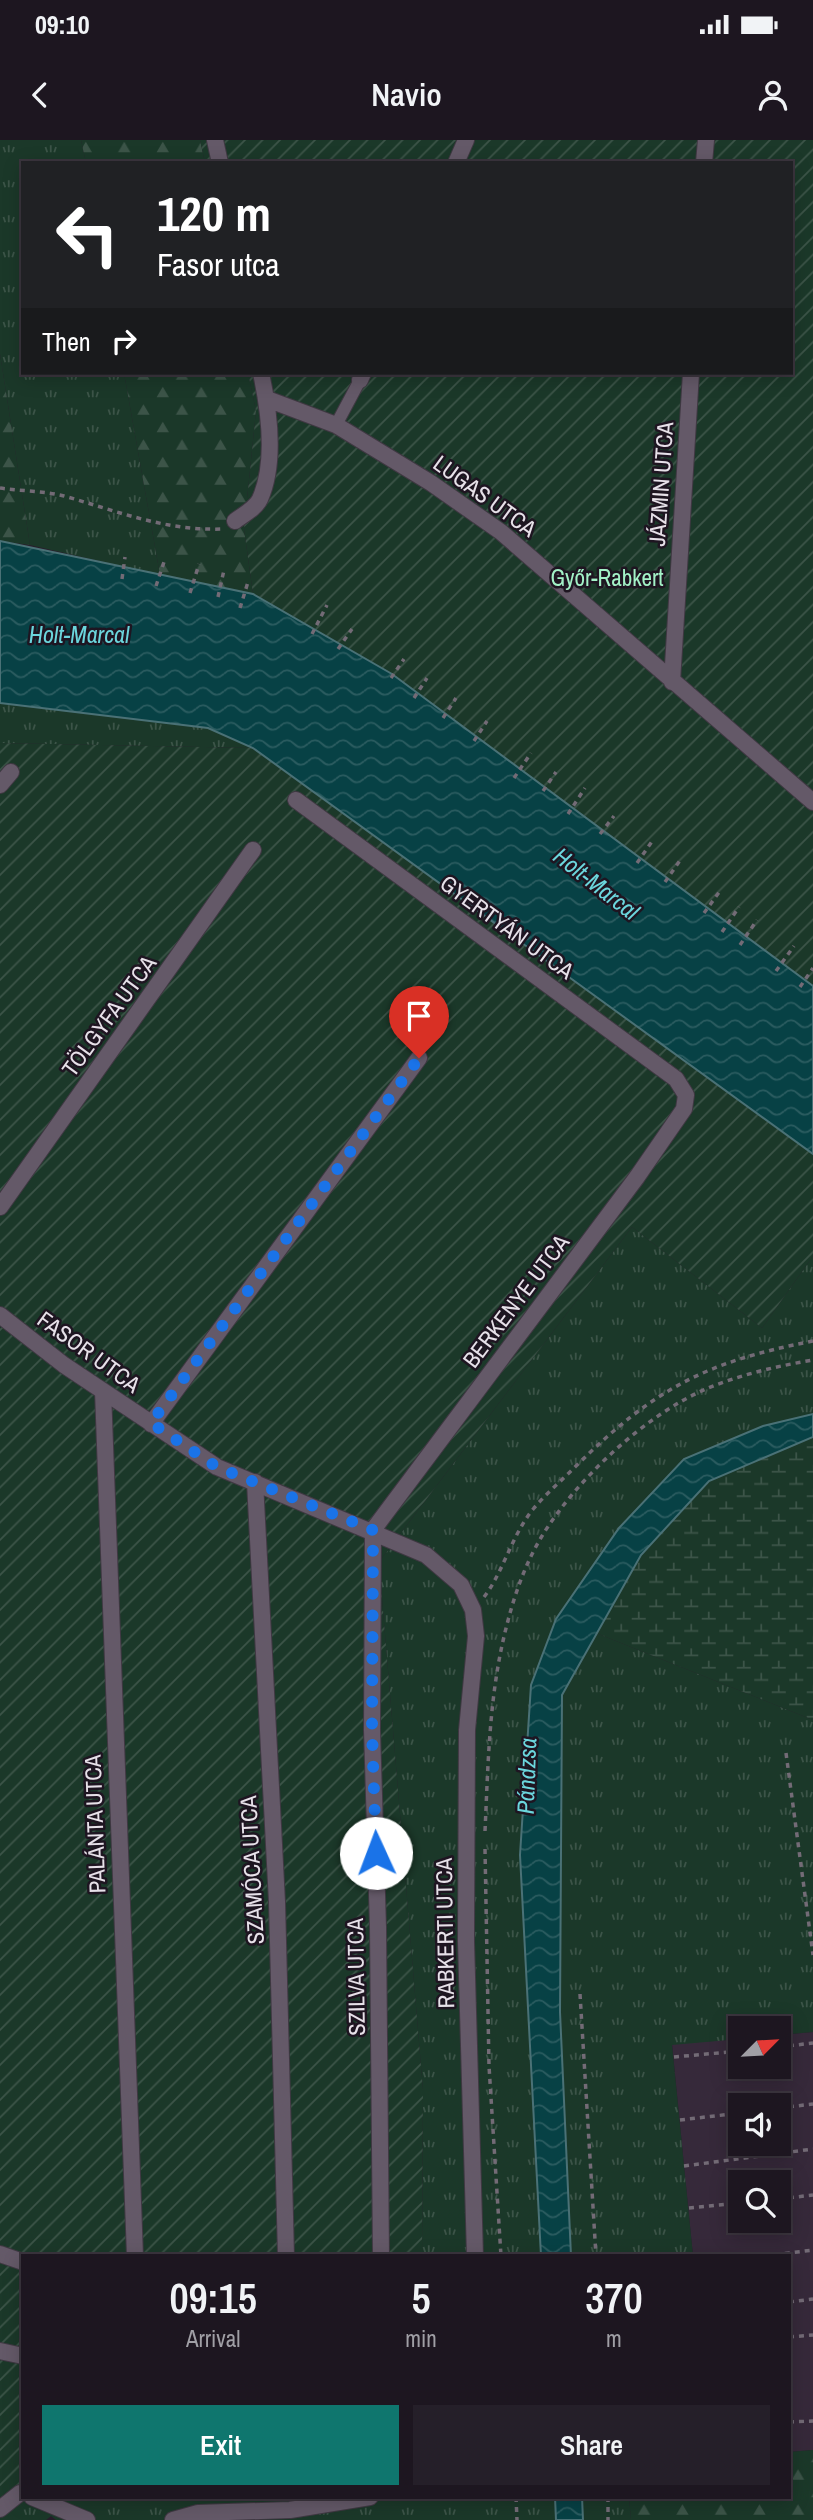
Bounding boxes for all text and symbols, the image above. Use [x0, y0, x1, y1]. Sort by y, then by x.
text: 09:10 [35, 7, 90, 42]
text: Navio [371, 73, 442, 116]
icon: back [21, 76, 59, 114]
icon: person [754, 76, 792, 114]
text: 120 m [157, 180, 271, 246]
icon: left [42, 189, 133, 280]
text: Fasor utca [157, 243, 280, 286]
icon: right [105, 322, 143, 360]
text: Then [42, 324, 91, 359]
street label: JÁZMIN UTCA [641, 420, 680, 547]
street label: LUGAS UTCA [427, 448, 543, 544]
park label: Győr-Rabkert [550, 562, 664, 593]
water label: Holt-Marcal [29, 618, 130, 650]
water label: Holt-Marcal [547, 840, 647, 927]
street label: GYERTYÁN UTCA [434, 867, 581, 986]
street label: TÖLGYFA UTCA [54, 949, 163, 1082]
pin [389, 986, 449, 1058]
icon: arrive [400, 997, 438, 1035]
street label: BERKENYE UTCA [455, 1227, 576, 1374]
street label: FASOR UTCA [31, 1304, 147, 1400]
water label: Pándzsa [509, 1737, 543, 1815]
street label: PALÁNTA UTCA [77, 1754, 112, 1894]
street label: SZAMÓCA UTCA [232, 1794, 271, 1945]
position arrow [339, 1816, 413, 1890]
street label: RABKERTI UTCA [428, 1857, 461, 2009]
street label: SZILVA UTCA [339, 1917, 372, 2036]
north arrow [728, 2016, 791, 2079]
map controls [728, 2016, 791, 2233]
button: sound [728, 2093, 791, 2156]
button: search [728, 2170, 791, 2233]
text: 09:15 [169, 2270, 257, 2326]
text: 5 [411, 2270, 431, 2326]
text: 370 [585, 2270, 643, 2326]
text: Arrival [186, 2323, 240, 2354]
text: min [405, 2323, 437, 2354]
text: m [606, 2323, 622, 2354]
button: Exit [42, 2405, 399, 2485]
button: Share [413, 2405, 770, 2485]

